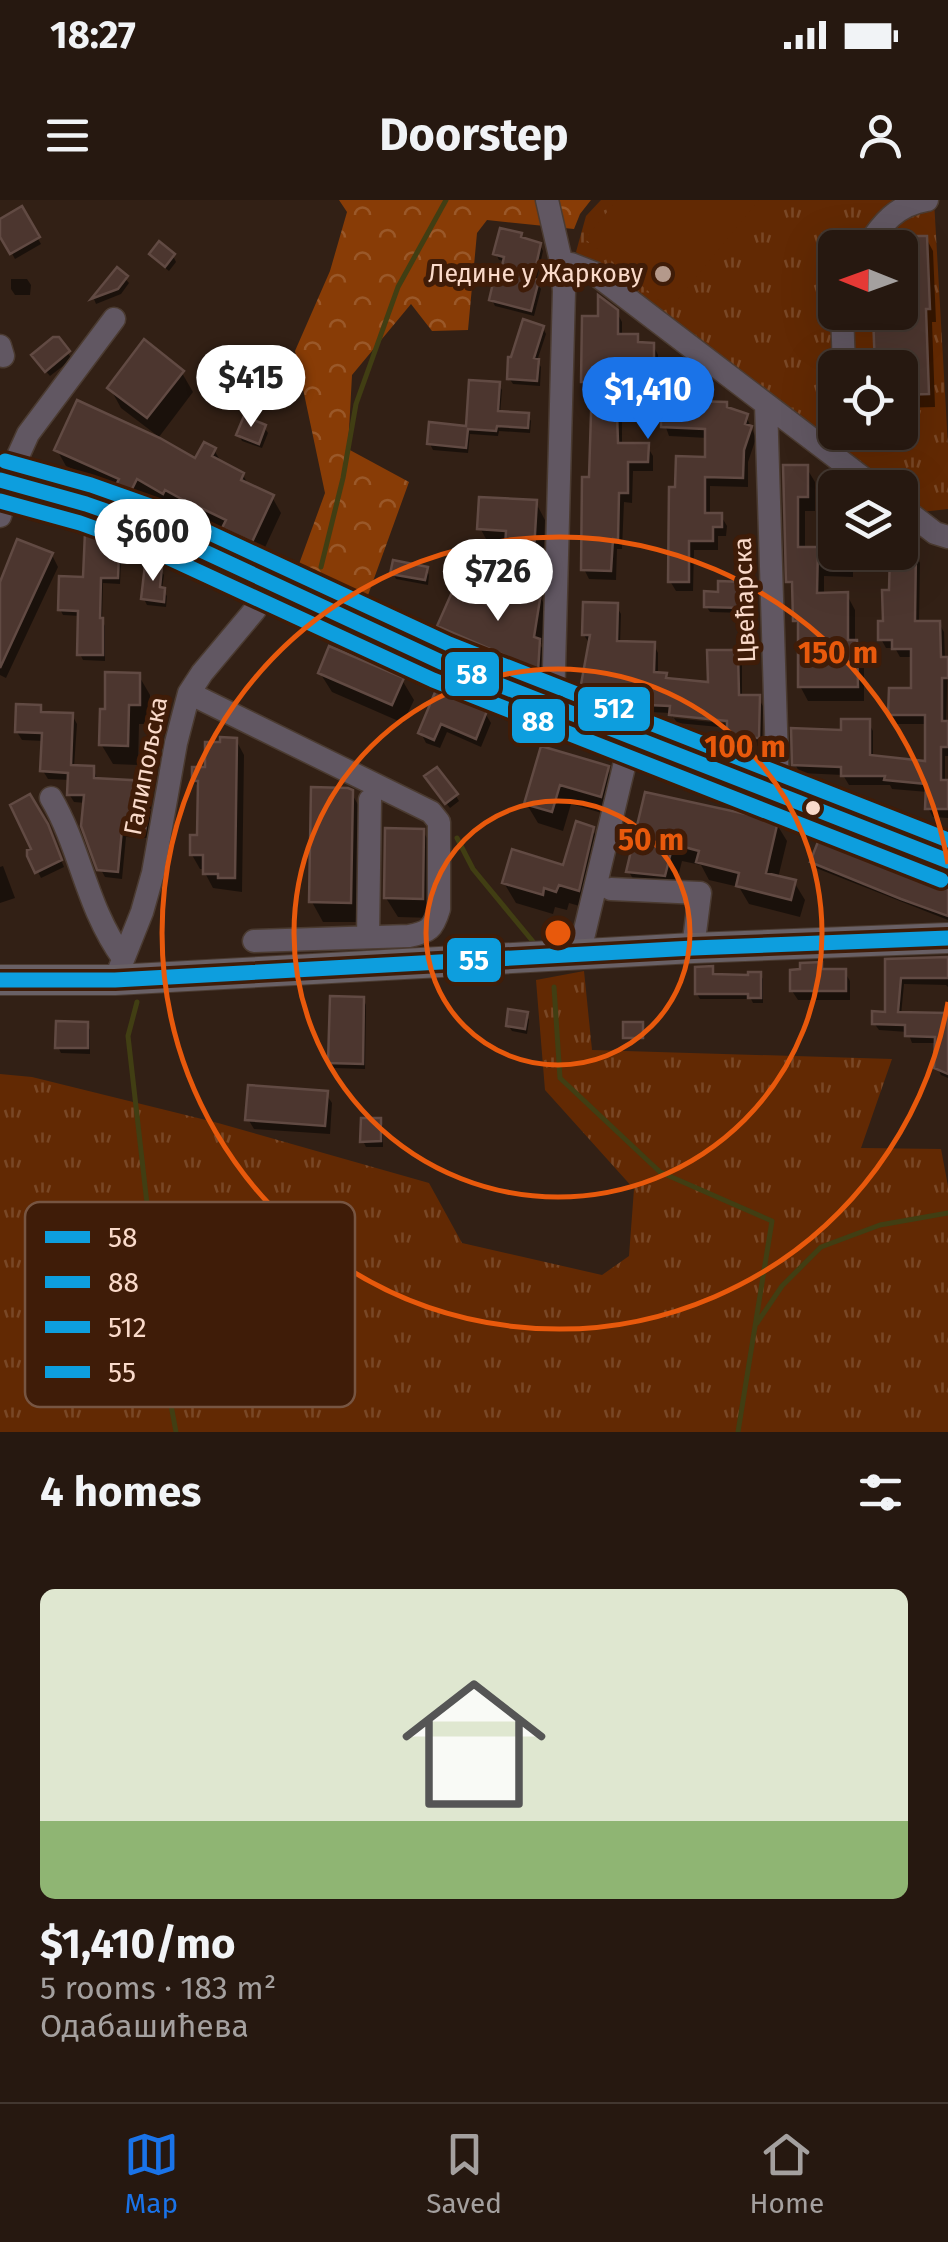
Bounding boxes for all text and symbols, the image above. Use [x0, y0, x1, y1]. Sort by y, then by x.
text: 18:27 [50, 12, 136, 58]
icon: menu [40, 108, 95, 163]
text: Doorstep [379, 108, 569, 162]
icon: person [853, 108, 908, 163]
north arrow [818, 230, 918, 330]
map controls [818, 230, 918, 570]
place label: Ледине у Жаркову [428, 259, 644, 289]
marker: Ледине у Жаркову [652, 263, 674, 285]
pin: $415 [192, 345, 310, 430]
button: locate [818, 350, 918, 450]
pin: $1,410 [567, 357, 729, 442]
text: $415 [218, 358, 284, 396]
text: $1,410 [604, 370, 692, 408]
button: layers [818, 470, 918, 570]
pin: $600 [94, 499, 212, 584]
text: $600 [116, 512, 190, 550]
street label: Цвећарска [728, 537, 762, 663]
pin: $726 [439, 539, 557, 624]
text: $726 [465, 552, 531, 590]
text: 150 m [798, 635, 878, 671]
line badge: 58 [443, 650, 501, 698]
text: 58 [456, 658, 488, 691]
line badge: 512 [576, 685, 652, 733]
text: 512 [594, 692, 634, 725]
street label: Галипољска [118, 694, 174, 838]
line badge: 88 [510, 697, 567, 745]
text: 88 [522, 705, 554, 738]
text: 100 m [704, 729, 786, 765]
unlabelled marker [803, 798, 823, 818]
text: 50 m [618, 822, 684, 858]
centre of rings [540, 915, 576, 951]
line badge: 55 [445, 936, 503, 984]
text: 55 [459, 944, 489, 977]
legend [25, 1202, 355, 1407]
text: 58 [108, 1221, 137, 1254]
text: 88 [108, 1266, 139, 1299]
text: 512 [108, 1311, 147, 1344]
text: 55 [108, 1356, 136, 1389]
icon: filters [853, 1465, 908, 1520]
text: 4 homes [40, 1467, 201, 1517]
icon: home [384, 1654, 564, 1834]
text: $1,410/mo [40, 1919, 236, 1969]
text: 5 rooms · 183 m² [40, 1969, 276, 2007]
text: Одабашићева [40, 2007, 249, 2045]
tab: Map [124, 2127, 179, 2220]
tab: Saved [426, 2127, 502, 2220]
tab: Home [750, 2127, 824, 2220]

